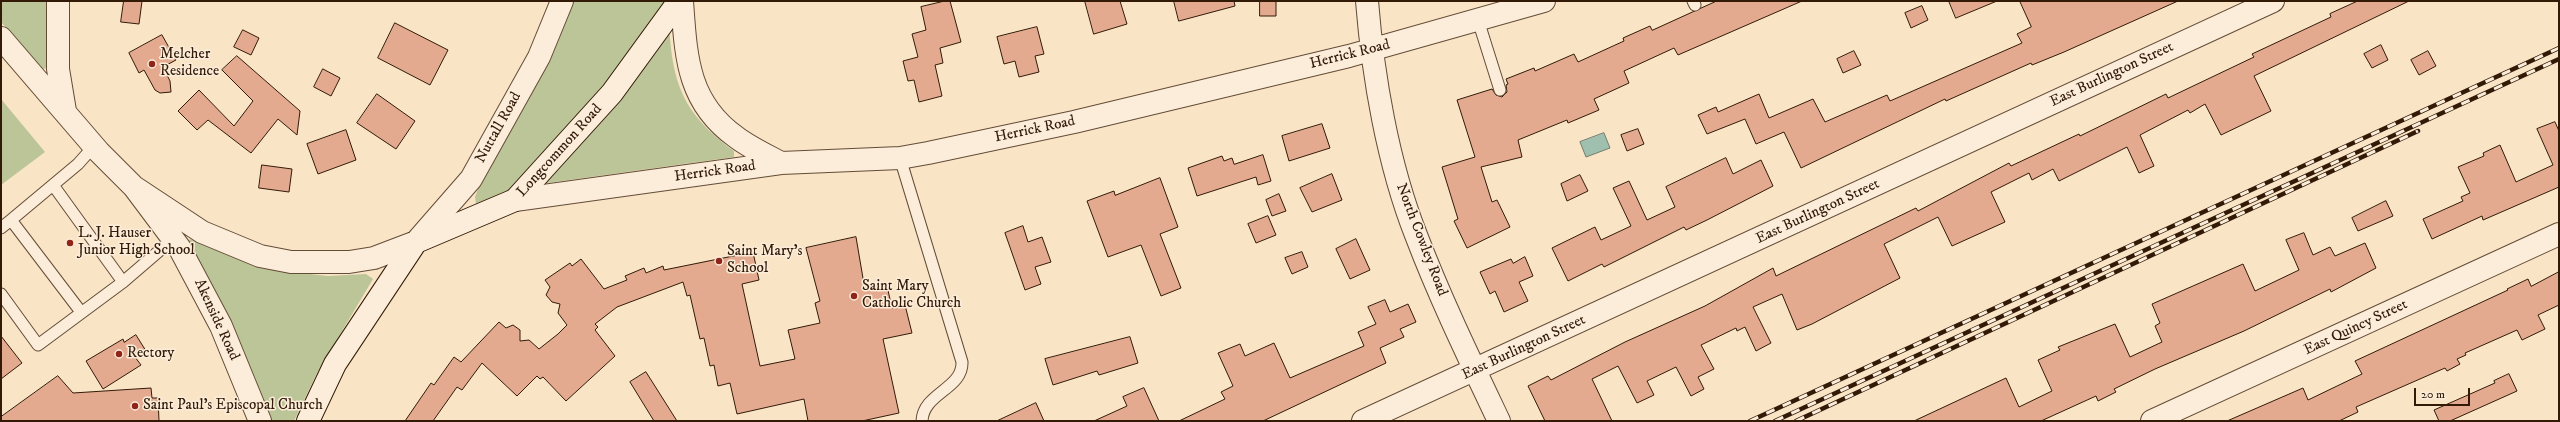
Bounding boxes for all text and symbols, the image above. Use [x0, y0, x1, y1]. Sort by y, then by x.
street label: Herrick Road [1308, 36, 1392, 74]
street label: East Burlington Street [2047, 38, 2177, 112]
place label: Melcher Residence [160, 46, 219, 81]
marker: Melcher Residence [147, 59, 157, 69]
street label: Nuttall Road [472, 89, 526, 167]
street label: Longcommon Road [514, 101, 606, 201]
street label: Herrick Road [993, 113, 1077, 147]
street label: Herrick Road [673, 157, 757, 187]
street label: East Burlington Street [1753, 175, 1883, 249]
street label: North Cowley Road [1391, 181, 1451, 299]
place label: L. J. Hauser Junior High School [78, 225, 195, 260]
marker: L. J. Hauser Junior High School [65, 238, 75, 248]
place label: Saint Mary's School [727, 243, 802, 278]
marker: Saint Mary's School [714, 256, 724, 266]
street label: Akenside Road [189, 276, 243, 364]
place label: Saint Mary Catholic Church [862, 278, 961, 313]
marker: Saint Mary Catholic Church [849, 291, 859, 301]
street label: East Quincy Street [2301, 296, 2411, 360]
street label: East Burlington Street [1459, 311, 1589, 385]
place label: Rectory [127, 345, 174, 363]
marker: Rectory [114, 349, 124, 359]
scale bar [2416, 380, 2472, 406]
text: 20 m [2421, 387, 2445, 402]
place label: Saint Paul's Episcopal Church [143, 397, 323, 415]
marker: Saint Paul's Episcopal Church [130, 401, 140, 411]

